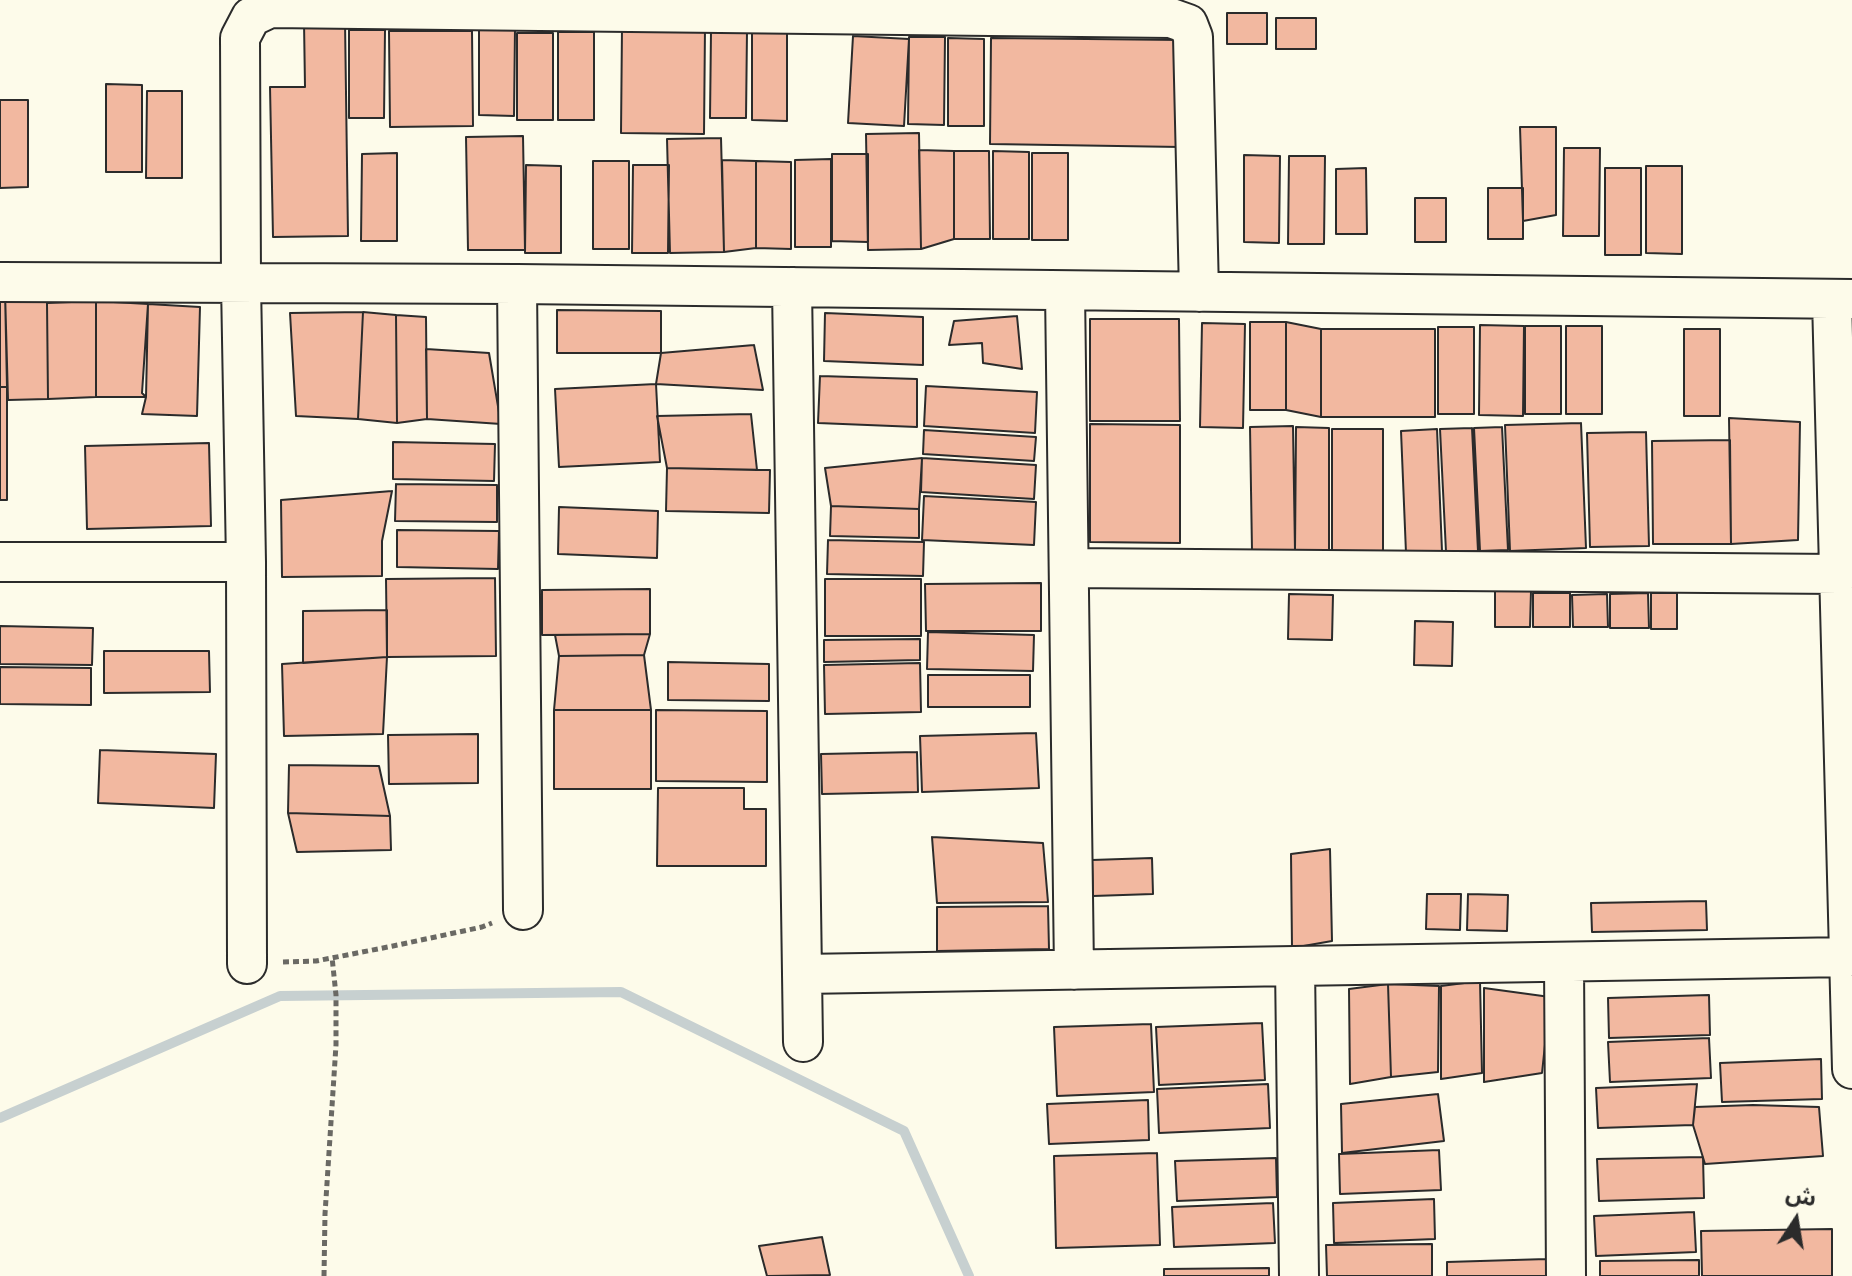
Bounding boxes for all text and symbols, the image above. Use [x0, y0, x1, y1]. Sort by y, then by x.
text: ش [1783, 1179, 1819, 1214]
north arrow [1756, 1180, 1836, 1260]

